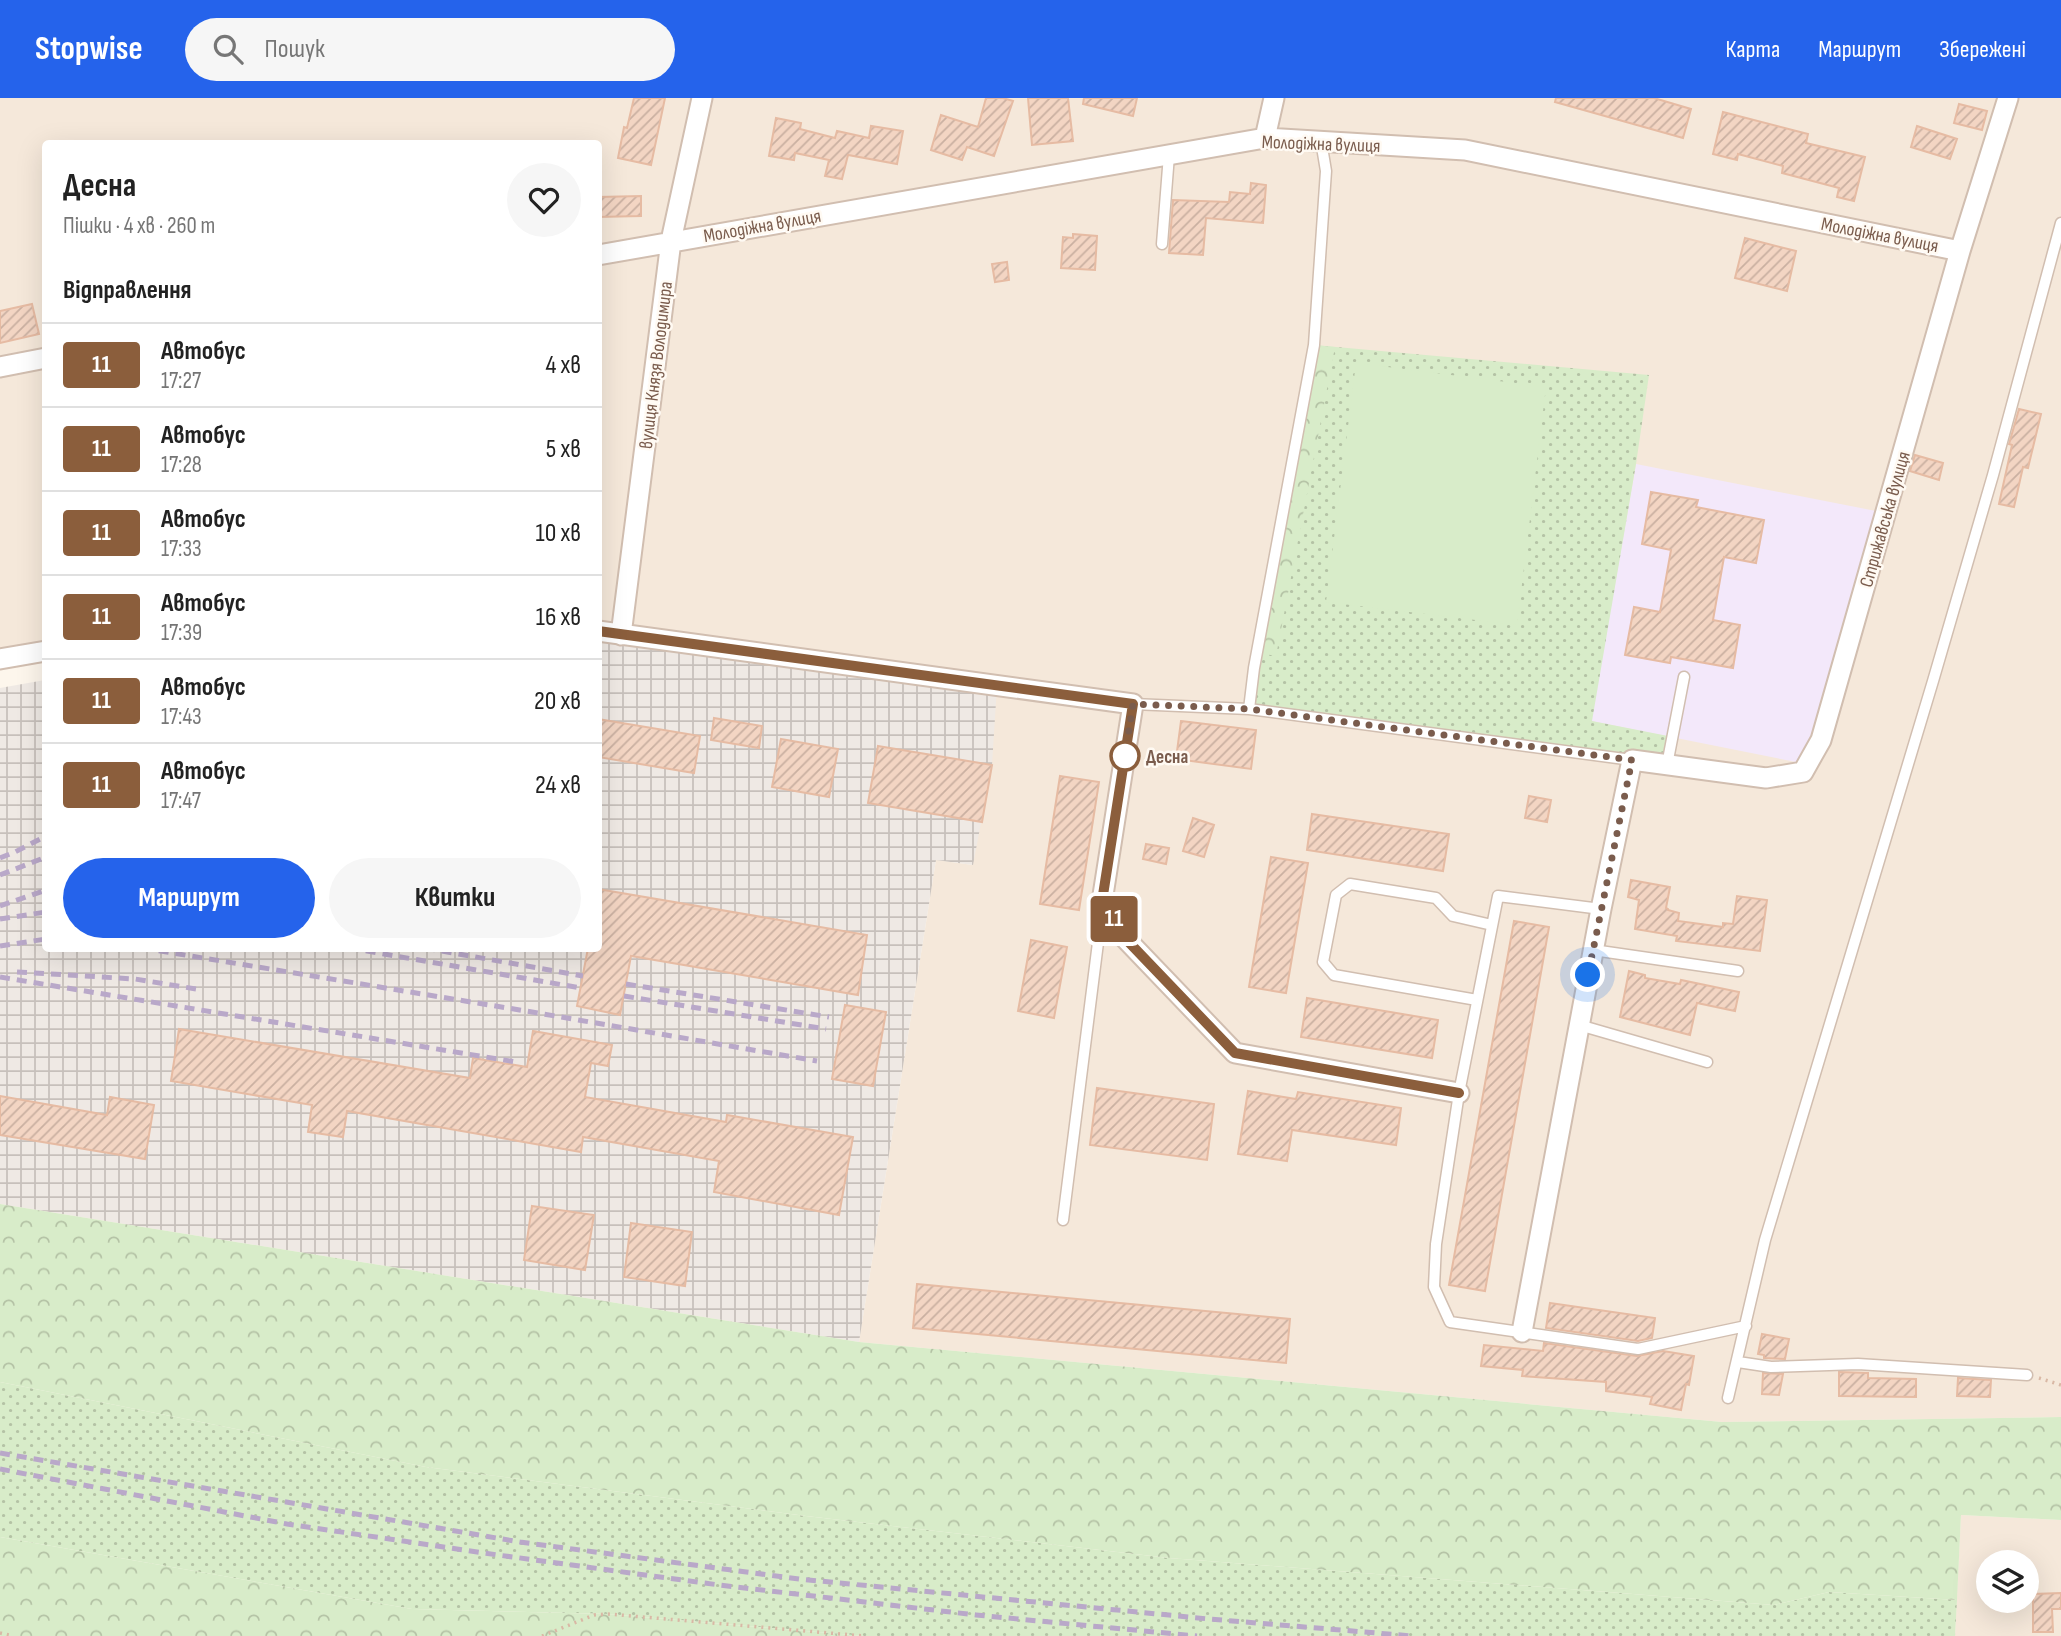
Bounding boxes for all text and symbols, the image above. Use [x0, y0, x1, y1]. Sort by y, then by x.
search box [185, 18, 675, 81]
text: Stopwise [35, 29, 143, 69]
icon: search [209, 30, 247, 68]
text: Пошук [265, 34, 325, 65]
text: Карта [1726, 35, 1780, 64]
text: Маршрут [1818, 35, 1901, 64]
text: Збережені [1939, 35, 2026, 64]
street label: Молодіжна вулиця [1261, 131, 1381, 158]
button: heart [507, 163, 581, 237]
text: Десна [63, 166, 136, 206]
street label: Молодіжна вулиця [702, 205, 823, 248]
text: Пішки · 4 хв · 260 m [63, 212, 215, 240]
street label: Молодіжна вулиця [1819, 213, 1940, 258]
text: Відправлення [63, 275, 191, 306]
street label: вулиця Князя Володимира [635, 280, 678, 450]
text: Автобус [161, 336, 246, 367]
text: 11 [92, 350, 111, 379]
text: 4 хв [545, 350, 581, 381]
text: 17:27 [161, 367, 201, 395]
text: Автобус [161, 420, 246, 451]
text: 11 [92, 434, 111, 463]
text: 5 хв [546, 434, 581, 465]
street label: Стрижавська вулиця [1855, 449, 1916, 590]
text: 17:28 [161, 451, 202, 479]
text: Автобус [161, 504, 246, 535]
text: 11 [92, 518, 111, 547]
text: 10 хв [536, 518, 581, 549]
text: 17:33 [161, 535, 202, 563]
text: Автобус [161, 588, 246, 619]
text: 11 [92, 602, 111, 631]
text: 16 хв [536, 602, 581, 633]
text: 17:39 [161, 619, 202, 647]
text: Автобус [161, 672, 246, 703]
text: 11 [92, 686, 111, 715]
text: 20 хв [534, 686, 581, 717]
text: 17:43 [161, 703, 202, 731]
marker: Десна [1110, 741, 1140, 771]
place label: Десна [1146, 746, 1188, 769]
text: Автобус [161, 756, 246, 787]
text: 11 [92, 770, 111, 799]
text: 24 хв [535, 770, 581, 801]
text: 17:47 [161, 787, 201, 815]
button: Маршрут [63, 858, 315, 938]
button: Квитки [329, 858, 581, 938]
line badge: 11 [1082, 896, 1146, 942]
text: 11 [1105, 904, 1123, 933]
your location [1570, 957, 1605, 992]
map controls [1976, 1550, 2039, 1613]
button: layers [1976, 1550, 2039, 1613]

